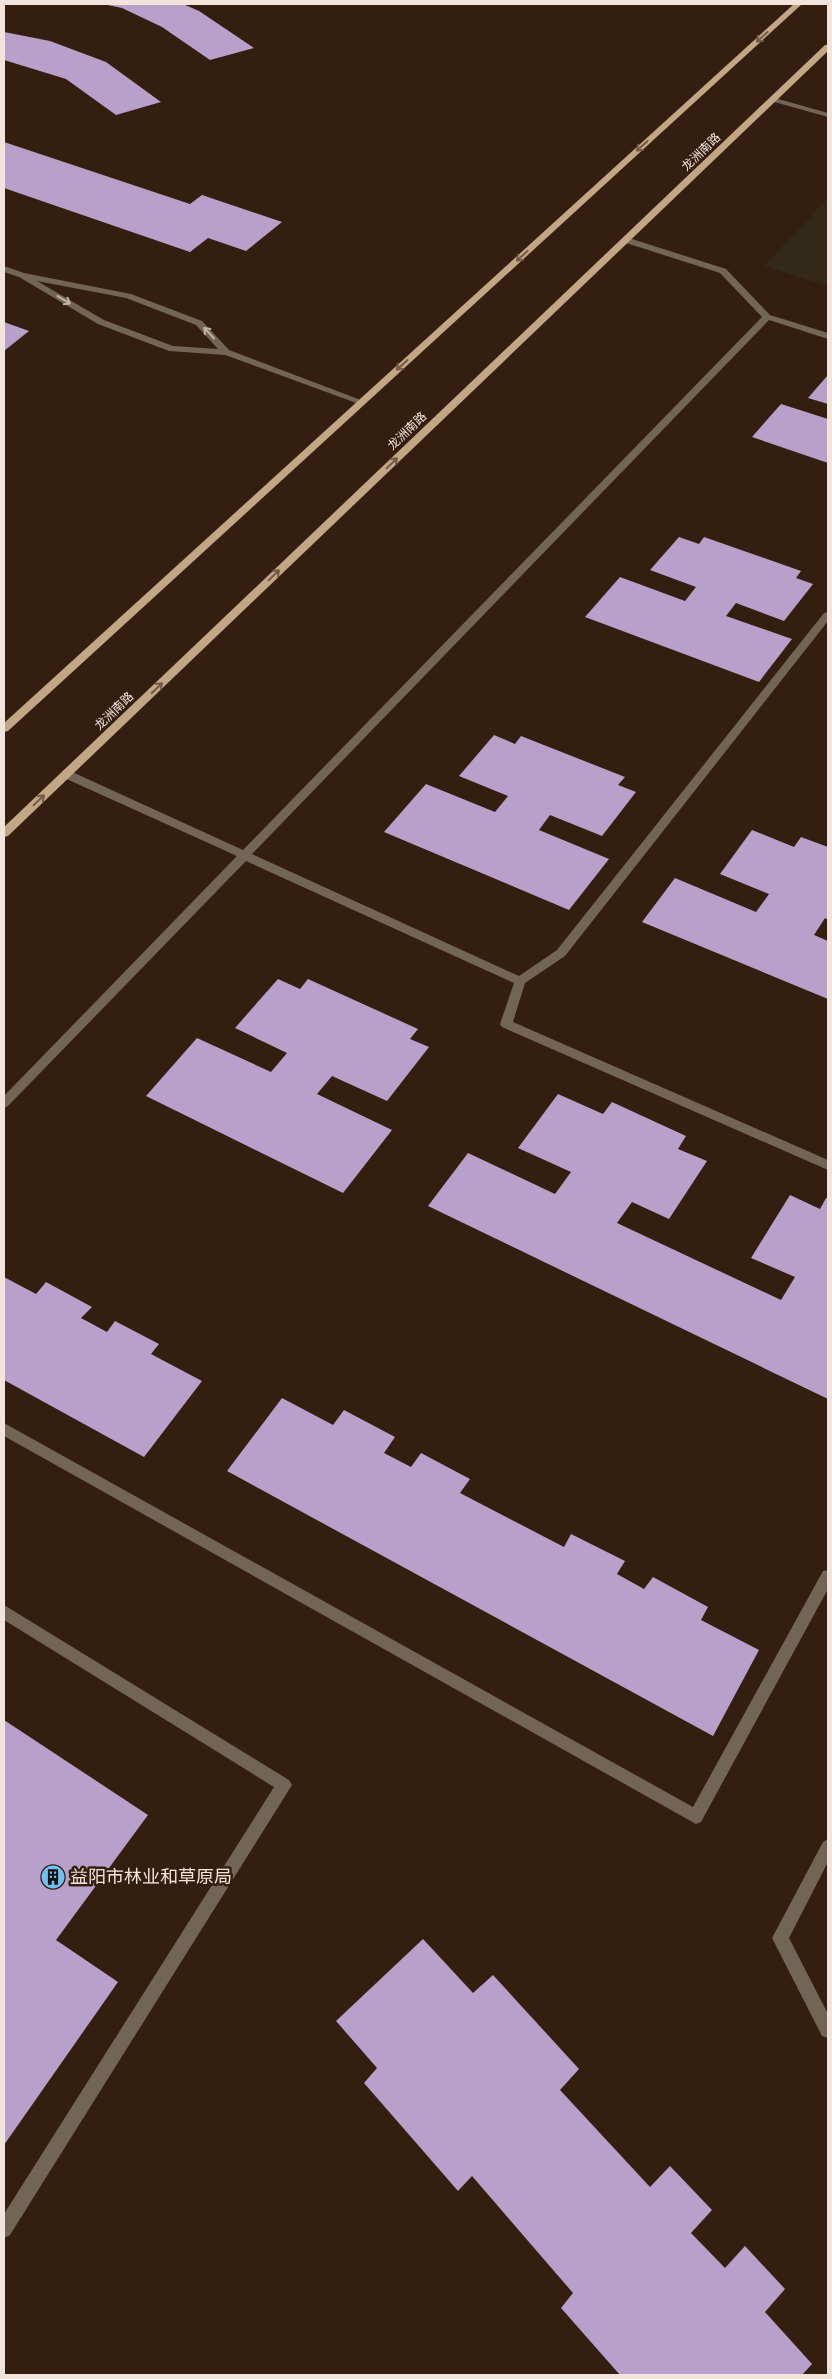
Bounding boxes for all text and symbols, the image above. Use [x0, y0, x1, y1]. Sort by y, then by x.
one-way arrow [756, 31, 768, 43]
street label: 龙洲南路 [679, 130, 723, 174]
one-way arrow [636, 140, 648, 152]
one-way arrow [516, 250, 528, 262]
one-way arrow [57, 296, 71, 306]
one-way arrow [203, 327, 215, 340]
one-way arrow [396, 359, 408, 371]
street label: 龙洲南路 [385, 409, 429, 453]
one-way arrow [386, 457, 398, 469]
one-way arrow [268, 569, 281, 581]
one-way arrow [150, 682, 163, 694]
street label: 龙洲南路 [92, 689, 136, 733]
one-way arrow [33, 794, 45, 806]
building icon: 益阳市林业和草原局 [40, 1864, 66, 1890]
place label: 益阳市林业和草原局 [70, 1866, 232, 1887]

